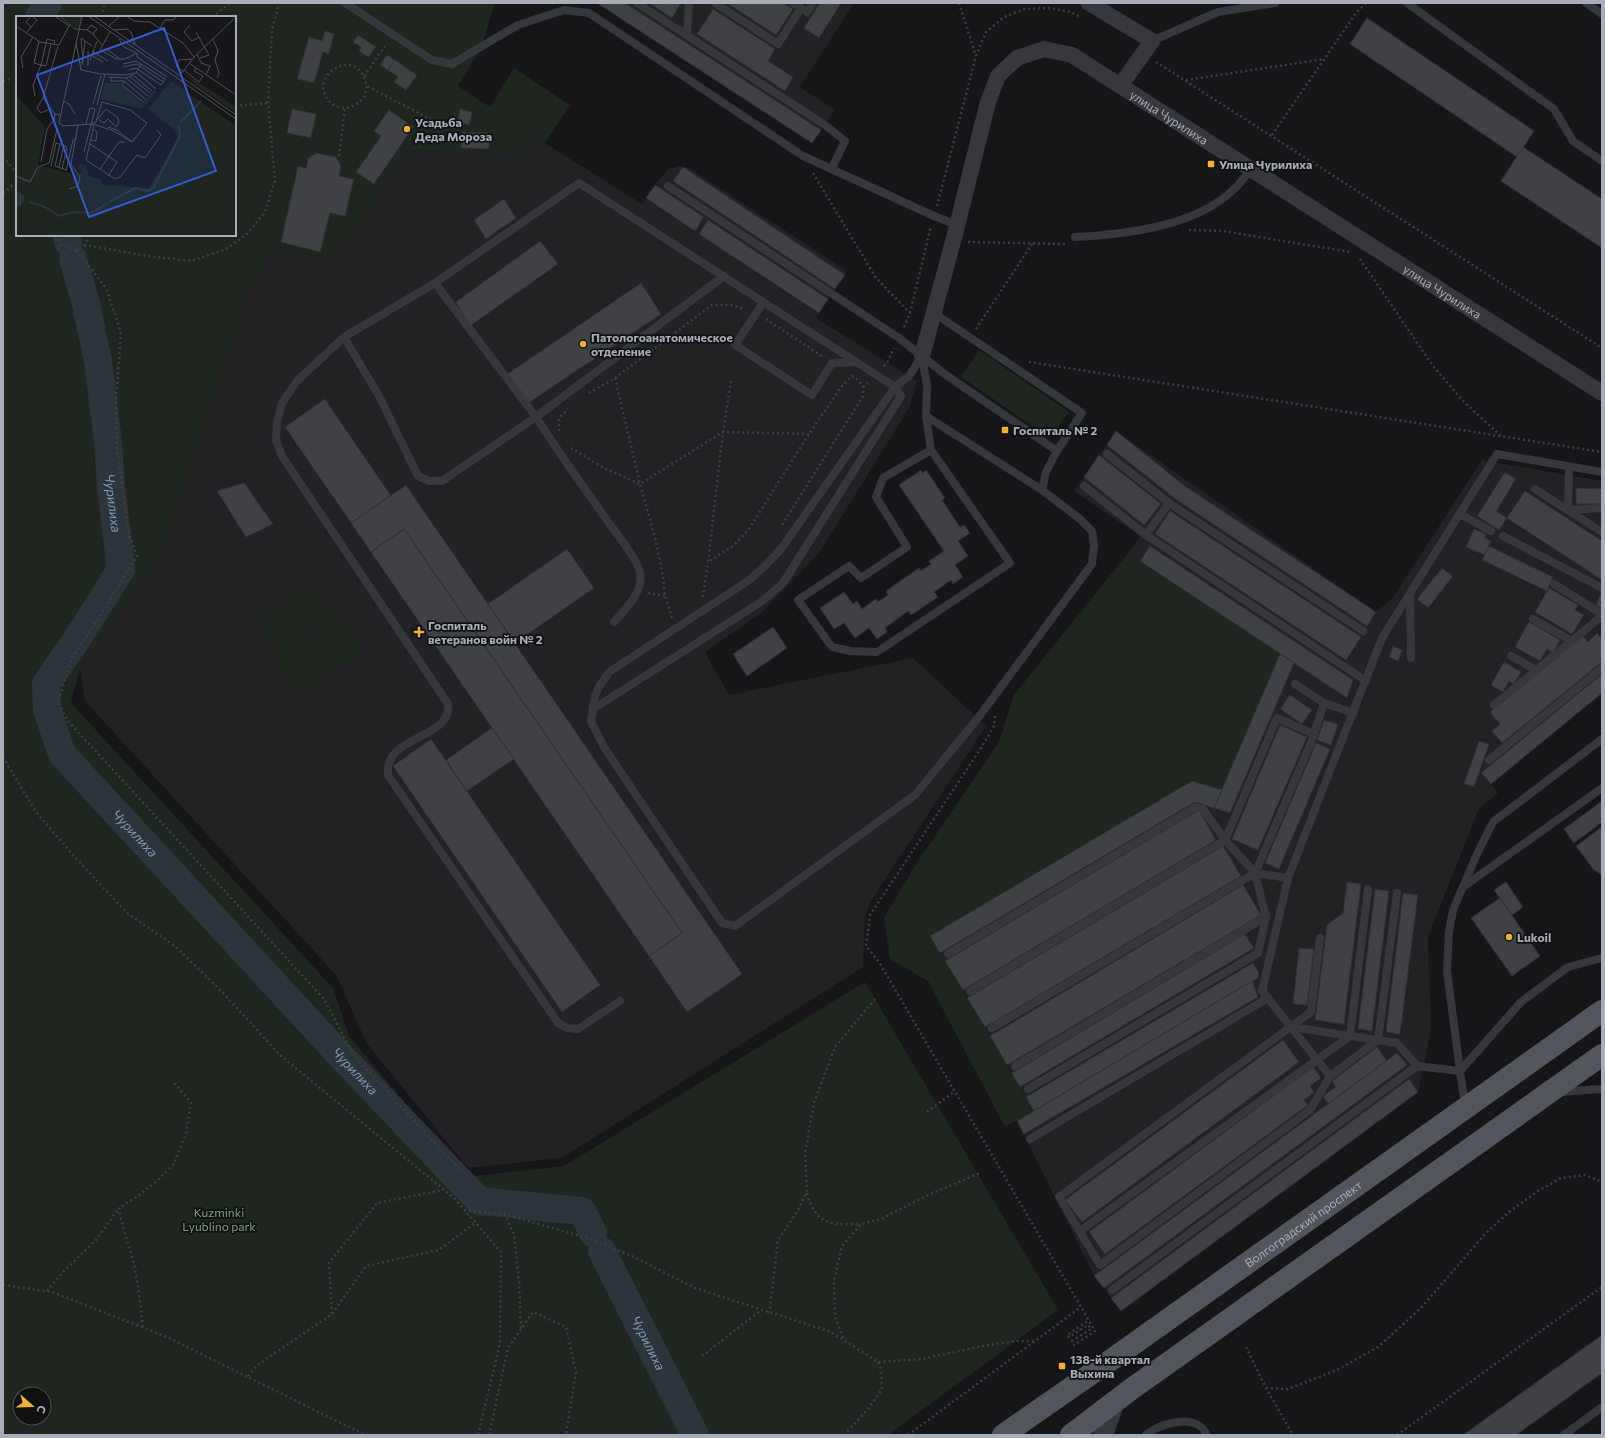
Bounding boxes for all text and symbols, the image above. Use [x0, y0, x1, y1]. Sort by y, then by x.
inset map [16, 16, 236, 236]
street label: улица Чурилиха [1128, 87, 1211, 147]
place label: Усадьба Деда Мороза [415, 115, 492, 143]
marker: Усадьба Деда Мороза [402, 124, 412, 134]
place label: Улица Чурилиха [1219, 157, 1312, 171]
marker: Улица Чурилиха [1206, 159, 1216, 169]
street label: улица Чурилиха [1401, 261, 1484, 321]
place label: Патологоанатомическое отделение [591, 330, 733, 358]
marker: Патологоанатомическое отделение [578, 339, 588, 349]
place label: Госпиталь № 2 [1013, 423, 1097, 437]
marker: Госпиталь № 2 [1000, 425, 1010, 435]
water label: Чурилиха [102, 473, 125, 534]
place label: Госпиталь ветеранов войн № 2 [428, 618, 543, 646]
marker: Госпиталь ветеранов войн № 2 [413, 626, 425, 638]
water label: Чурилиха [109, 806, 161, 861]
place label: Lukoil [1517, 930, 1551, 944]
marker: Lukoil [1504, 932, 1514, 942]
water label: Чурилиха [329, 1044, 382, 1098]
street label: Волгоградский проспект [1242, 1177, 1365, 1270]
park label: Kuzminki Lyublino park [182, 1205, 256, 1233]
water label: Чурилиха [628, 1313, 669, 1373]
place label: 138-й квартал Выхина [1070, 1352, 1150, 1380]
marker: 138-й квартал Выхина [1057, 1361, 1067, 1371]
north arrow [12, 1386, 52, 1426]
text: С [34, 1404, 49, 1416]

